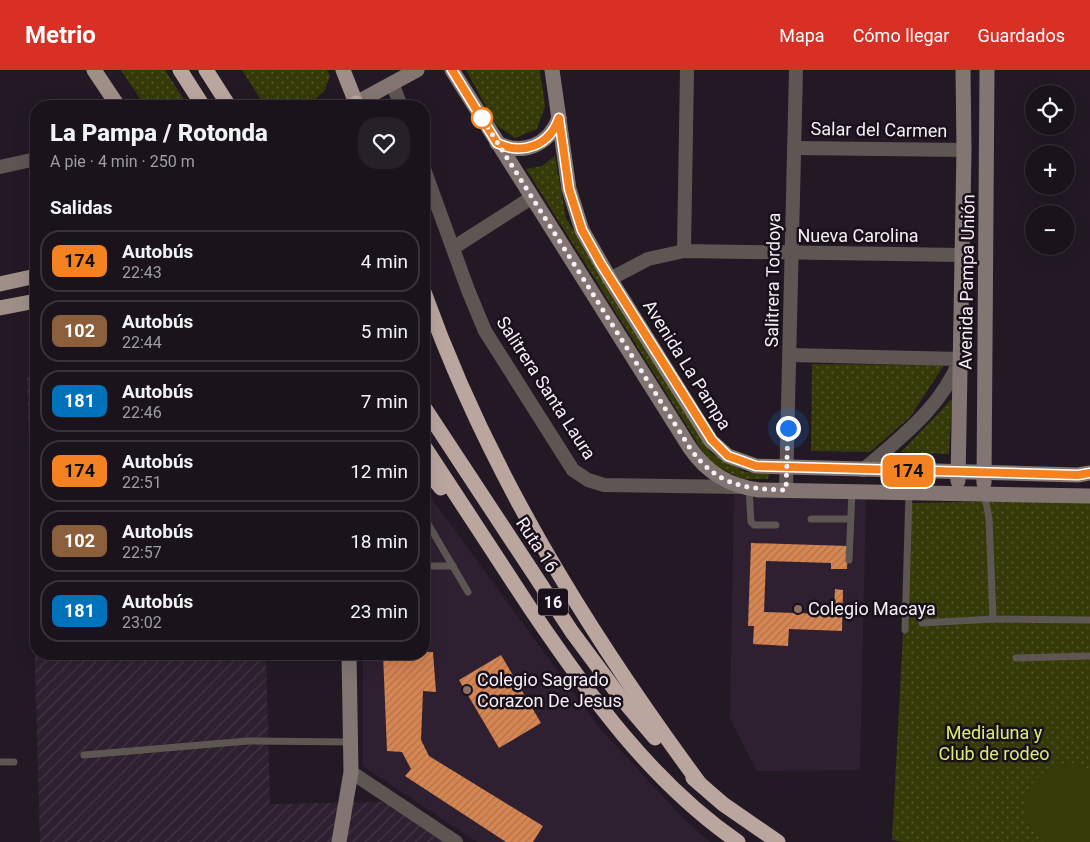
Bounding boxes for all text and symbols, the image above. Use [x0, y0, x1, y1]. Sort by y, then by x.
text: Metrio [25, 21, 96, 49]
text: Mapa [779, 25, 825, 46]
text: Cómo llegar [853, 25, 949, 46]
text: Guardados [977, 25, 1065, 46]
map controls [1025, 85, 1075, 255]
button: locate [1025, 85, 1075, 135]
unlabelled marker [471, 107, 493, 129]
button: heart [358, 117, 410, 169]
street label: Salar del Carmen [811, 118, 948, 141]
text: La Pampa / Rotonda [50, 119, 268, 147]
button: + [1025, 145, 1075, 195]
text: A pie · 4 min · 250 m [50, 152, 195, 171]
street label: Avenida Pampa Unión [954, 194, 979, 370]
text: Salidas [50, 196, 113, 219]
button: − [1025, 205, 1075, 255]
street label: Salitrera Tordoya [761, 212, 784, 348]
street label: Nueva Carolina [797, 225, 919, 246]
text: Autobús [122, 240, 193, 263]
text: 174 [64, 250, 95, 271]
text: 4 min [361, 250, 408, 273]
text: 22:43 [122, 263, 162, 282]
street label: Avenida La Pampa [639, 296, 736, 433]
text: Autobús [122, 310, 193, 333]
street label: Salitrera Santa Laura [492, 312, 600, 463]
text: 102 [64, 320, 95, 341]
text: 5 min [361, 320, 408, 343]
text: 22:44 [122, 333, 162, 352]
text: Autobús [122, 380, 193, 403]
text: 181 [64, 390, 95, 411]
text: 7 min [361, 390, 408, 413]
text: 22:46 [122, 403, 162, 422]
your location [776, 416, 801, 441]
text: Autobús [122, 450, 193, 473]
line badge: 174 [879, 455, 937, 487]
text: 174 [64, 460, 95, 481]
text: 12 min [350, 460, 408, 483]
text: 174 [893, 460, 923, 481]
text: 22:51 [122, 473, 162, 492]
street label: Ruta 16 [512, 513, 563, 576]
text: Autobús [122, 520, 193, 543]
text: 102 [64, 530, 95, 551]
text: 18 min [350, 530, 408, 553]
text: 22:57 [122, 543, 162, 562]
road number: 16 [538, 588, 568, 616]
text: Autobús [122, 590, 193, 613]
place label: Colegio Macaya [808, 598, 936, 619]
text: 181 [64, 600, 95, 621]
text: 23 min [350, 600, 408, 623]
marker: Colegio Macaya [792, 603, 804, 615]
text: 23:02 [122, 613, 162, 632]
place label: Colegio Sagrado Corazon De Jesus [477, 669, 622, 711]
marker: Colegio Sagrado Corazon De Jesus [461, 684, 473, 696]
park label: Medialuna y Club de rodeo [939, 722, 1049, 764]

